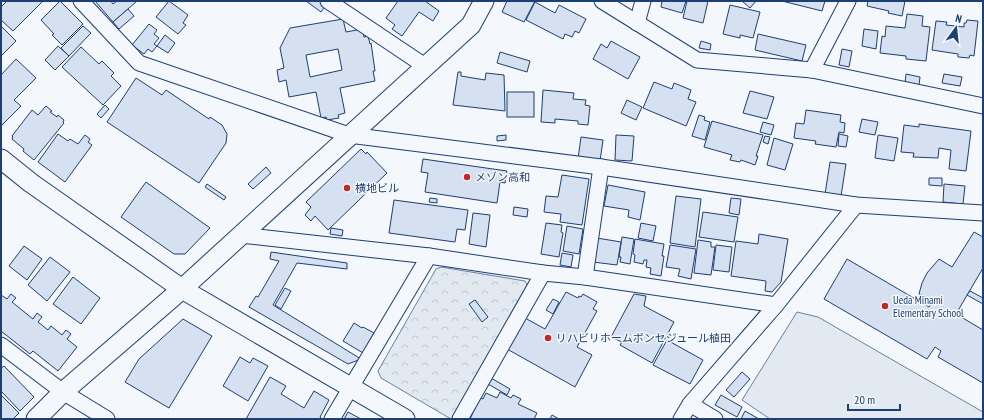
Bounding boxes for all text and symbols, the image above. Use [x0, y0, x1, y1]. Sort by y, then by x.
north arrow [936, 8, 976, 48]
text: N [954, 11, 963, 26]
place label: メゾン高和 [475, 170, 530, 184]
marker: メゾン高和 [462, 172, 472, 182]
place label: 横地ビル [355, 181, 399, 195]
marker: 横地ビル [342, 183, 352, 193]
place label: Ueda Minami Elementary School [893, 293, 964, 320]
marker: Ueda Minami Elementary School [880, 301, 890, 311]
place label: リハビリホームボンセジュール植田 [556, 331, 731, 345]
marker: リハビリホームボンセジュール植田 [543, 333, 553, 343]
scale bar [848, 386, 900, 412]
text: 20 m [854, 392, 875, 407]

